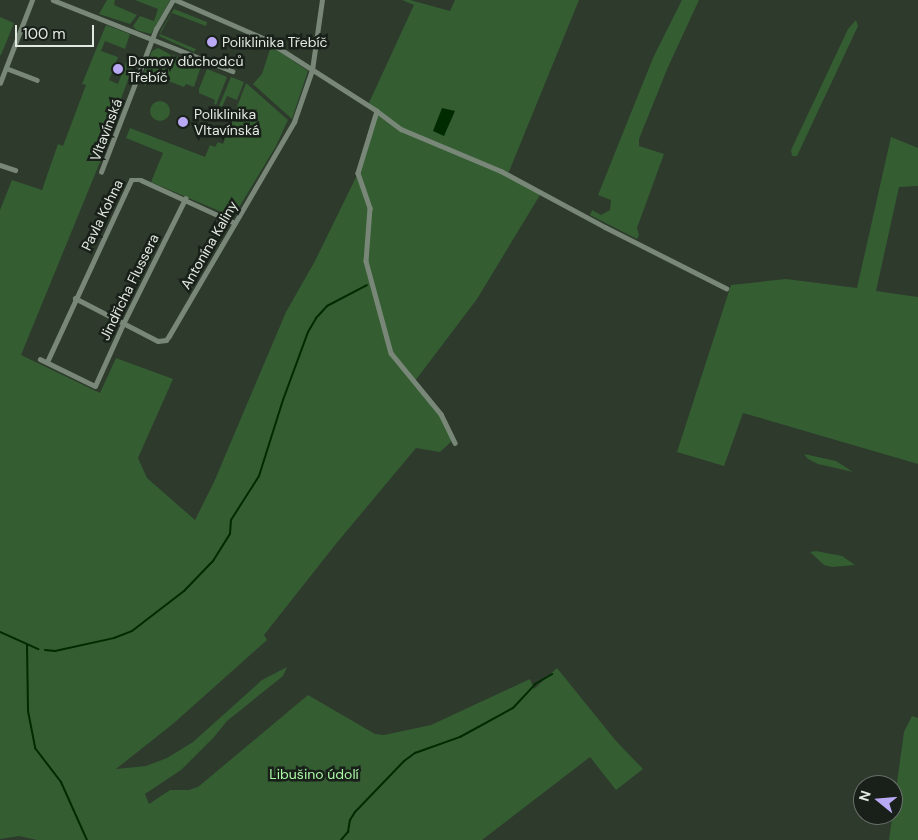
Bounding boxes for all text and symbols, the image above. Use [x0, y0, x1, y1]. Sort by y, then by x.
scale bar [18, 15, 96, 47]
text: 100 m [23, 24, 66, 44]
place label: Poliklinika Třebíč [222, 34, 328, 50]
marker: Poliklinika Třebíč [206, 36, 218, 48]
place label: Domov důchodců Třebíč [128, 53, 243, 85]
marker: Domov důchodců Třebíč [112, 63, 124, 75]
street label: Vltavínská [86, 96, 126, 164]
place label: Poliklinika Vltavínská [194, 106, 260, 138]
marker: Poliklinika Vltavínská [176, 115, 190, 129]
street label: Pavla Kohna [78, 177, 126, 253]
street label: Antonína Kaliny [177, 198, 241, 292]
street label: Jindřicha Flussera [96, 231, 162, 343]
park label: Libušino údolí [269, 766, 359, 782]
north arrow [853, 775, 903, 825]
text: N [855, 788, 875, 803]

